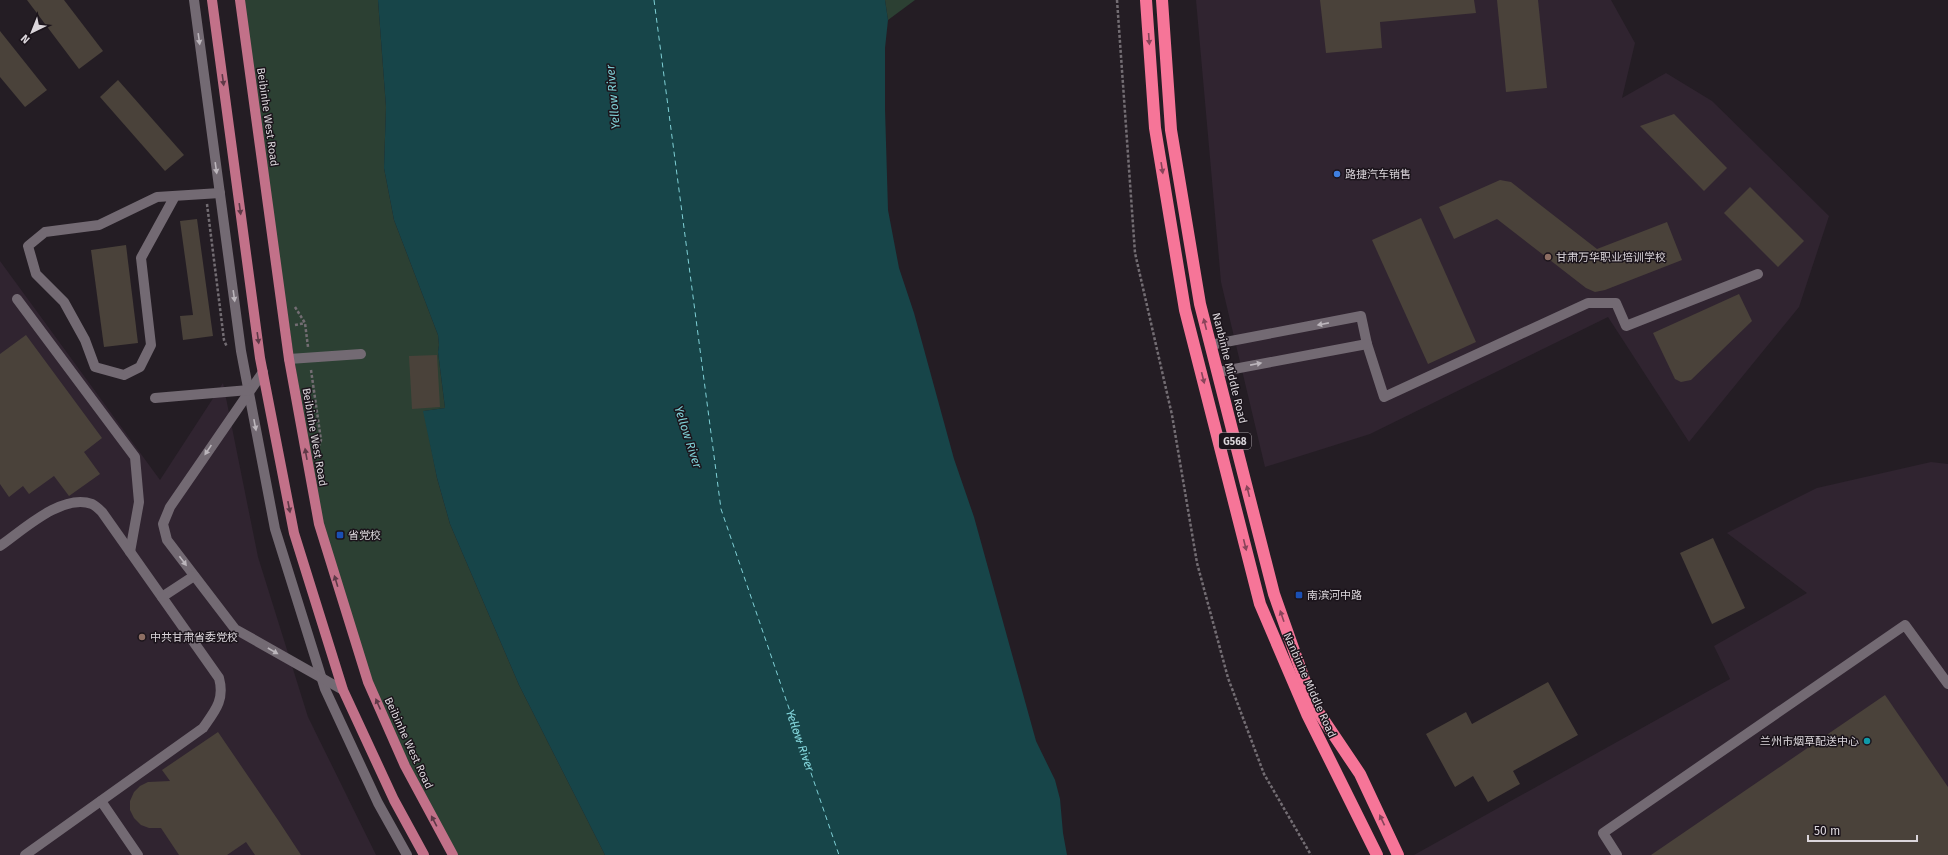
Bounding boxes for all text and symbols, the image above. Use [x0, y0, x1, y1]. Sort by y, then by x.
north arrow [12, 12, 52, 52]
text: N [18, 32, 33, 46]
one-way arrow [196, 33, 202, 45]
one-way arrow [1145, 33, 1152, 45]
water label: Yellow River [603, 64, 623, 130]
street label: Beibinhe West Road [254, 67, 281, 167]
one-way arrow [220, 74, 226, 86]
one-way arrow [213, 161, 220, 174]
one-way arrow [1159, 162, 1165, 174]
place label: 路捷汽车销售 [1345, 168, 1411, 181]
marker: 路捷汽车销售 [1332, 169, 1342, 179]
one-way arrow [237, 203, 243, 215]
place label: 甘肃万华职业培训学校 [1556, 251, 1666, 264]
marker: 甘肃万华职业培训学校 [1543, 252, 1553, 262]
one-way arrow [231, 290, 237, 302]
street label: Nanbinhe Middle Road [1209, 311, 1250, 425]
one-way arrow [1202, 318, 1208, 330]
one-way arrow [1316, 321, 1329, 327]
one-way arrow [254, 332, 261, 344]
one-way arrow [1250, 361, 1262, 367]
one-way arrow [1200, 372, 1206, 384]
street label: Beibinhe West Road [299, 387, 330, 487]
water label: Yellow River [671, 404, 705, 470]
one-way arrow [253, 418, 259, 431]
road number: G568 [1219, 433, 1251, 449]
one-way arrow [205, 444, 212, 455]
one-way arrow [303, 448, 309, 461]
one-way arrow [1244, 484, 1250, 497]
one-way arrow [286, 501, 292, 513]
place label: 省党校 [348, 529, 381, 542]
marker: 省党校 [335, 530, 345, 540]
one-way arrow [1243, 538, 1249, 551]
one-way arrow [178, 555, 187, 566]
one-way arrow [333, 574, 339, 586]
place label: 南滨河中路 [1307, 589, 1362, 602]
marker: 南滨河中路 [1294, 590, 1304, 600]
one-way arrow [1278, 610, 1284, 622]
place label: 中共甘肃省委党校 [150, 631, 238, 644]
street label: Nanbinhe Middle Road [1280, 631, 1339, 740]
marker: 中共甘肃省委党校 [137, 632, 147, 642]
one-way arrow [267, 648, 279, 655]
street label: Beibinhe West Road [382, 695, 435, 791]
one-way arrow [374, 697, 380, 709]
water label: Yellow River [783, 708, 817, 774]
place label: 兰州市烟草配送中心 [1760, 735, 1859, 748]
marker: 兰州市烟草配送中心 [1862, 736, 1872, 746]
one-way arrow [1379, 814, 1385, 825]
one-way arrow [431, 815, 438, 826]
scale bar [1808, 817, 1917, 843]
text: 50 m [1814, 824, 1840, 838]

